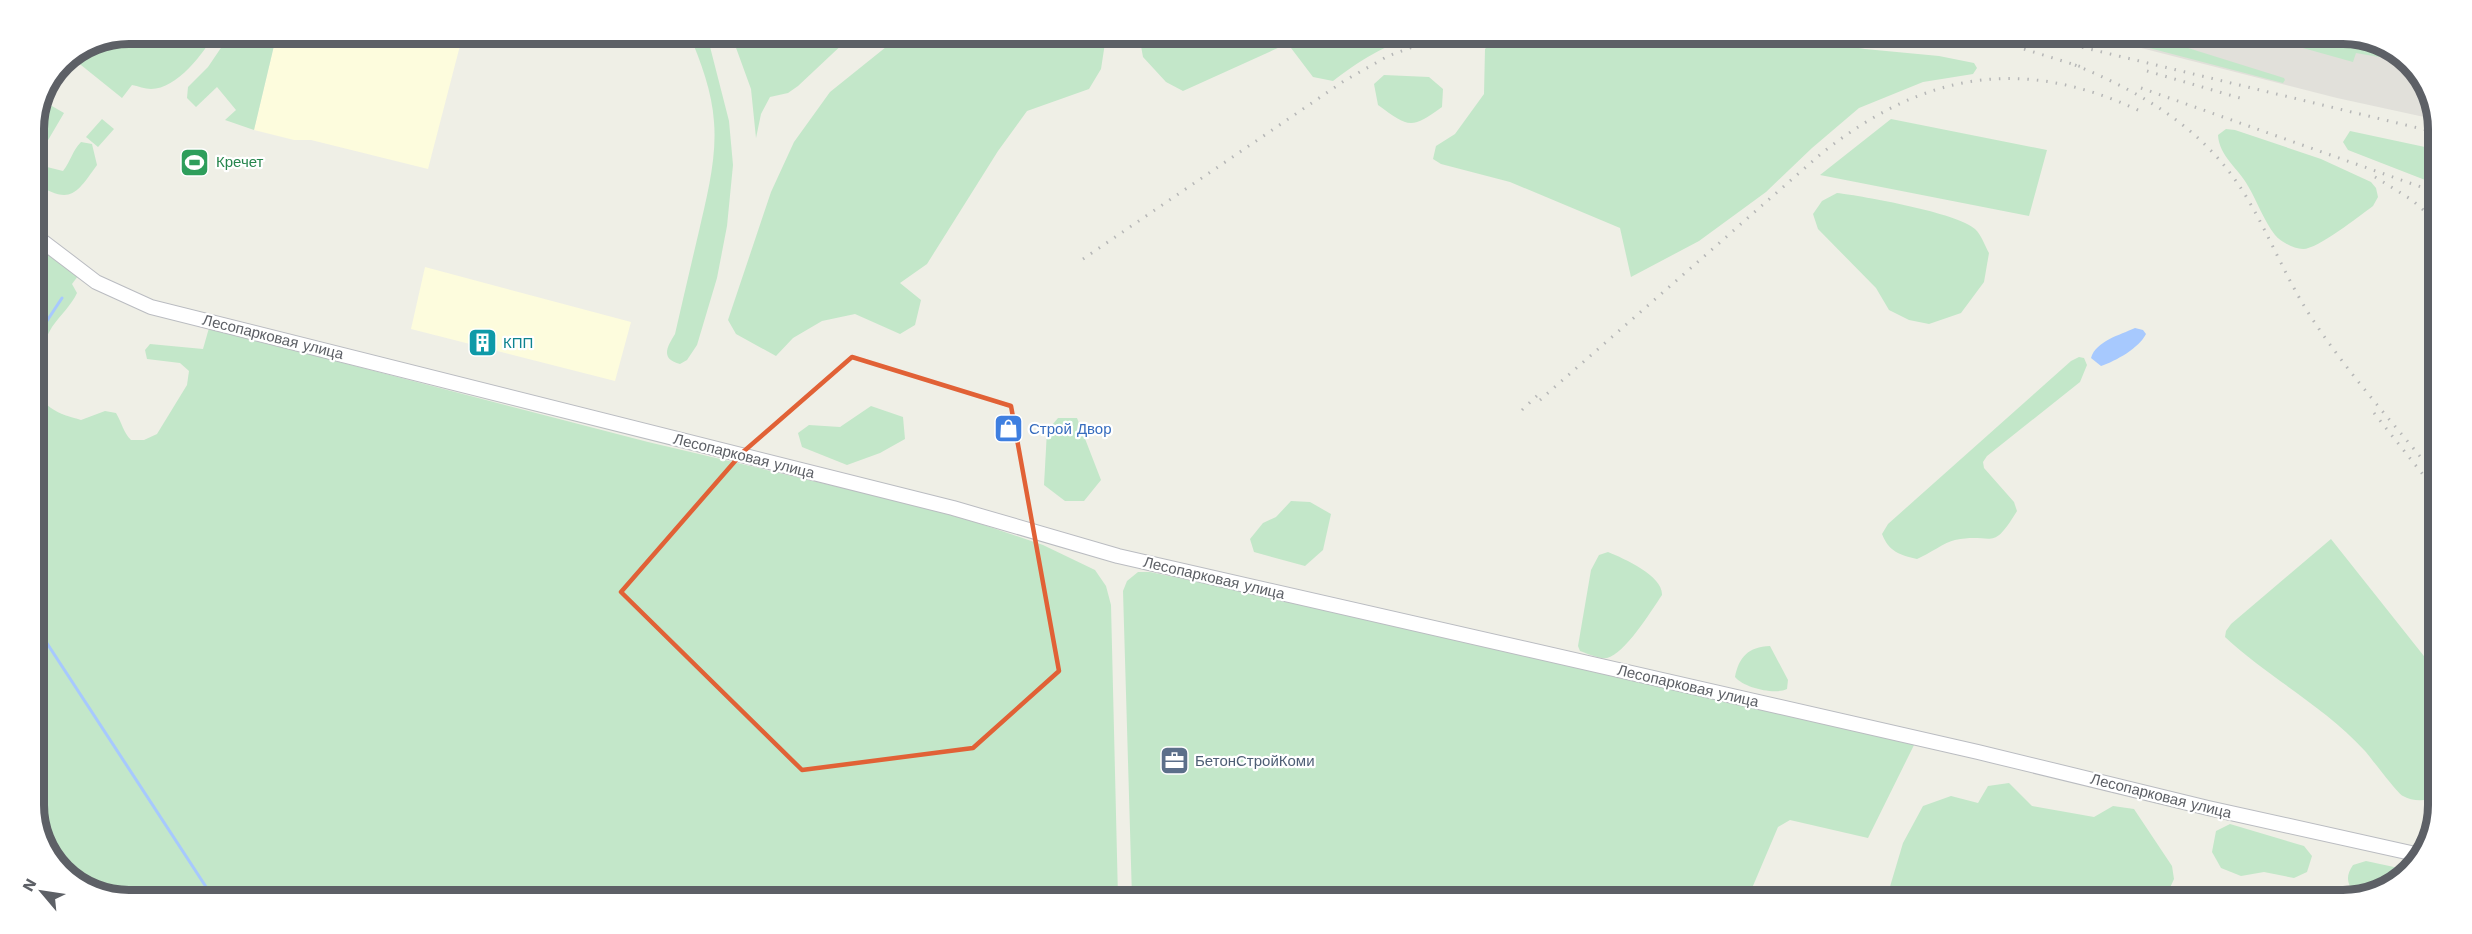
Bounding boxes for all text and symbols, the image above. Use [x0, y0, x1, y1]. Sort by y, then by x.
sports icon: Кречет [179, 146, 211, 178]
place label: Кречет [216, 153, 264, 171]
street label: Лесопарковая улица [201, 311, 346, 363]
building icon: КПП [466, 327, 498, 359]
place label: КПП [503, 334, 533, 352]
shop icon: Строй Двор [992, 413, 1024, 445]
place label: Строй Двор [1029, 420, 1112, 438]
street label: Лесопарковая улица [672, 430, 817, 482]
street label: Лесопарковая улица [1141, 553, 1287, 603]
street label: Лесопарковая улица [1615, 661, 1761, 711]
office icon: БетонСтройКоми [1158, 745, 1190, 777]
place label: БетонСтройКоми [1195, 752, 1315, 770]
street label: Лесопарковая улица [2089, 770, 2234, 822]
north arrow [12, 862, 72, 922]
text: N [18, 875, 41, 895]

